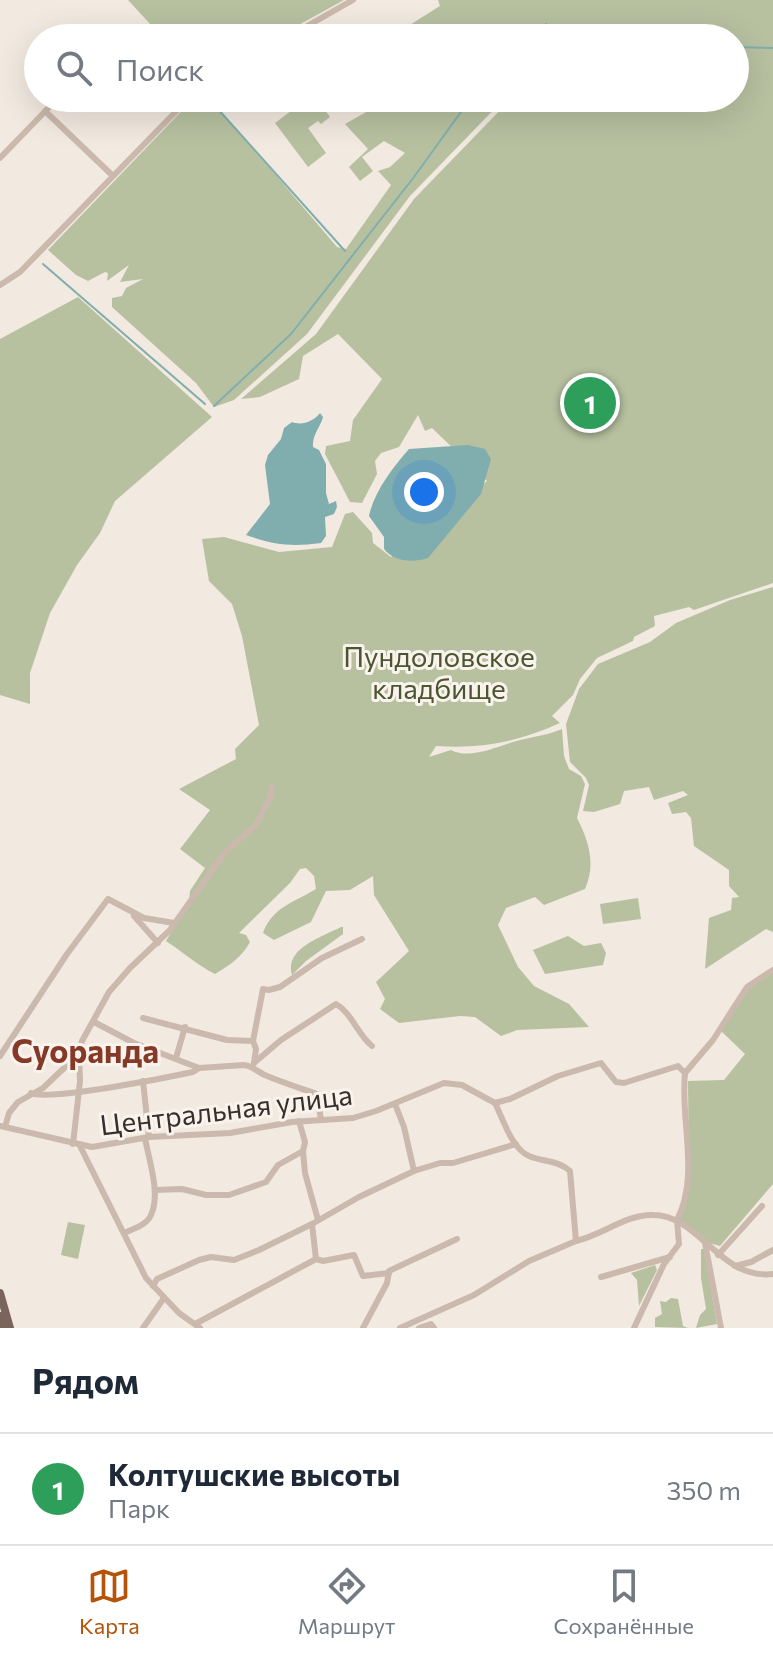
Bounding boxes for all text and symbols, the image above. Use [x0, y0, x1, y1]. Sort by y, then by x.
search box [24, 24, 749, 112]
icon: search [52, 46, 96, 90]
text: Поиск [116, 50, 204, 87]
pin: 1 [564, 373, 616, 433]
your location [404, 472, 444, 512]
park label: Пундоловское кладбище [343, 639, 535, 705]
district label: Суоранда [11, 1030, 159, 1070]
street label: Центральная улица [98, 1077, 354, 1141]
text: Рядом [32, 1359, 139, 1401]
text: Колтушские высоты [108, 1455, 400, 1492]
text: 1 [52, 1474, 64, 1505]
text: 350 m [667, 1474, 741, 1505]
text: Парк [108, 1492, 170, 1523]
tab: Карта [79, 1564, 140, 1639]
tab: Маршрут [298, 1564, 395, 1639]
tab: Сохранённые [554, 1564, 694, 1639]

